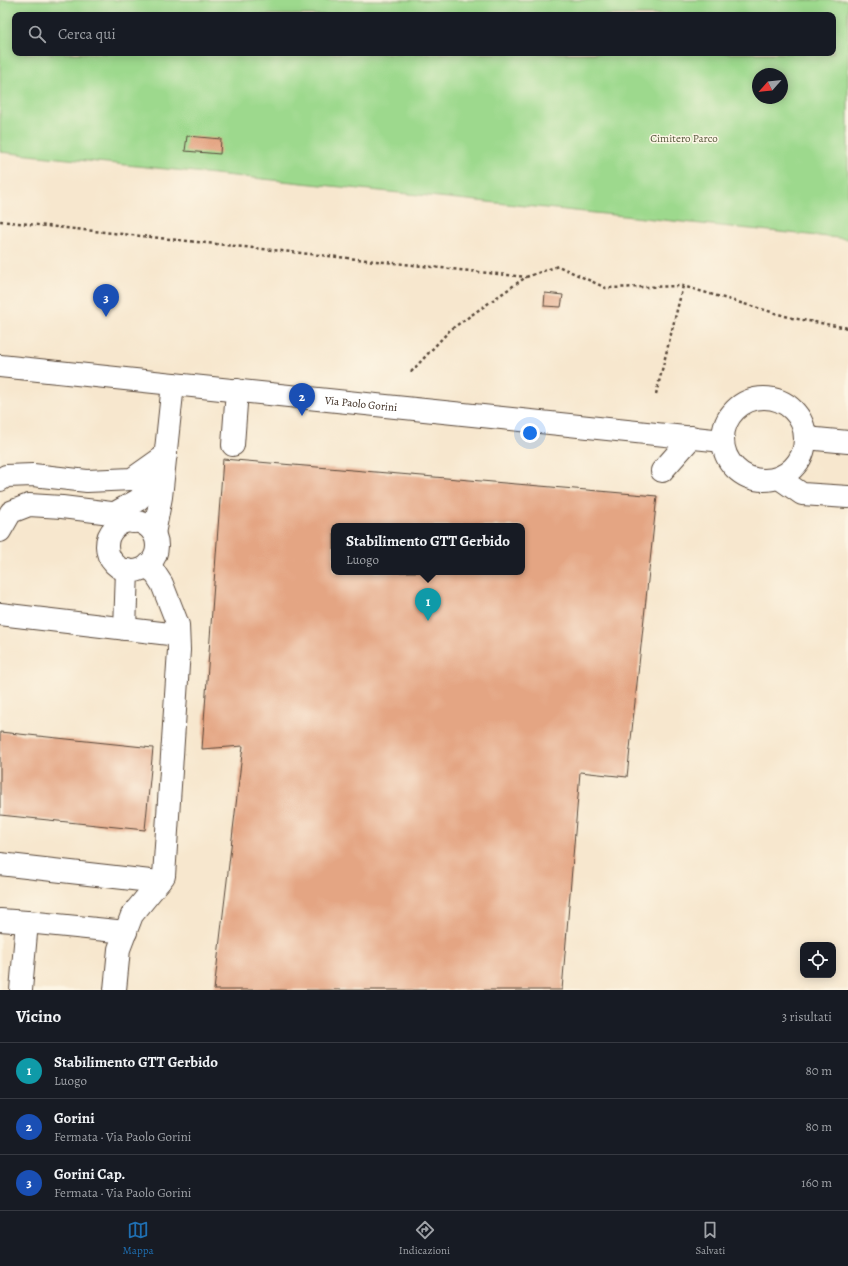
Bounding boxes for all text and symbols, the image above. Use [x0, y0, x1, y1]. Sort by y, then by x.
search box [12, 12, 836, 56]
icon: search [26, 23, 48, 45]
text: Cerca qui [58, 24, 116, 44]
north arrow [752, 68, 788, 104]
park label: Cimitero Parco [650, 131, 718, 146]
pin: 3 [93, 284, 119, 317]
pin: 2 [289, 383, 315, 416]
street label: Via Paolo Gorini [323, 392, 398, 415]
your location [520, 423, 540, 443]
popup [331, 523, 525, 575]
text: Stabilimento GTT Gerbido [346, 531, 510, 551]
text: Luogo [346, 551, 379, 568]
pin: 1 [415, 588, 441, 621]
map controls [800, 942, 836, 978]
button: locate [800, 942, 836, 978]
text: Vicino [16, 1005, 61, 1028]
text: 3 risultati [782, 1008, 832, 1025]
text: Stabilimento GTT Gerbido [54, 1052, 218, 1072]
text: 1 [27, 1062, 31, 1079]
text: 80 m [805, 1062, 832, 1079]
text: Luogo [54, 1072, 87, 1089]
text: Gorini [54, 1108, 95, 1128]
text: 2 [26, 1118, 32, 1135]
text: 80 m [805, 1118, 832, 1135]
text: Fermata · Via Paolo Gorini [54, 1128, 192, 1145]
text: Gorini Cap. [54, 1164, 125, 1184]
text: 3 [26, 1174, 32, 1191]
text: 160 m [801, 1174, 832, 1191]
text: Fermata · Via Paolo Gorini [54, 1184, 192, 1201]
tab: Mappa [123, 1219, 154, 1258]
tab: Indicazioni [399, 1219, 450, 1258]
tab: Salvati [695, 1219, 725, 1258]

